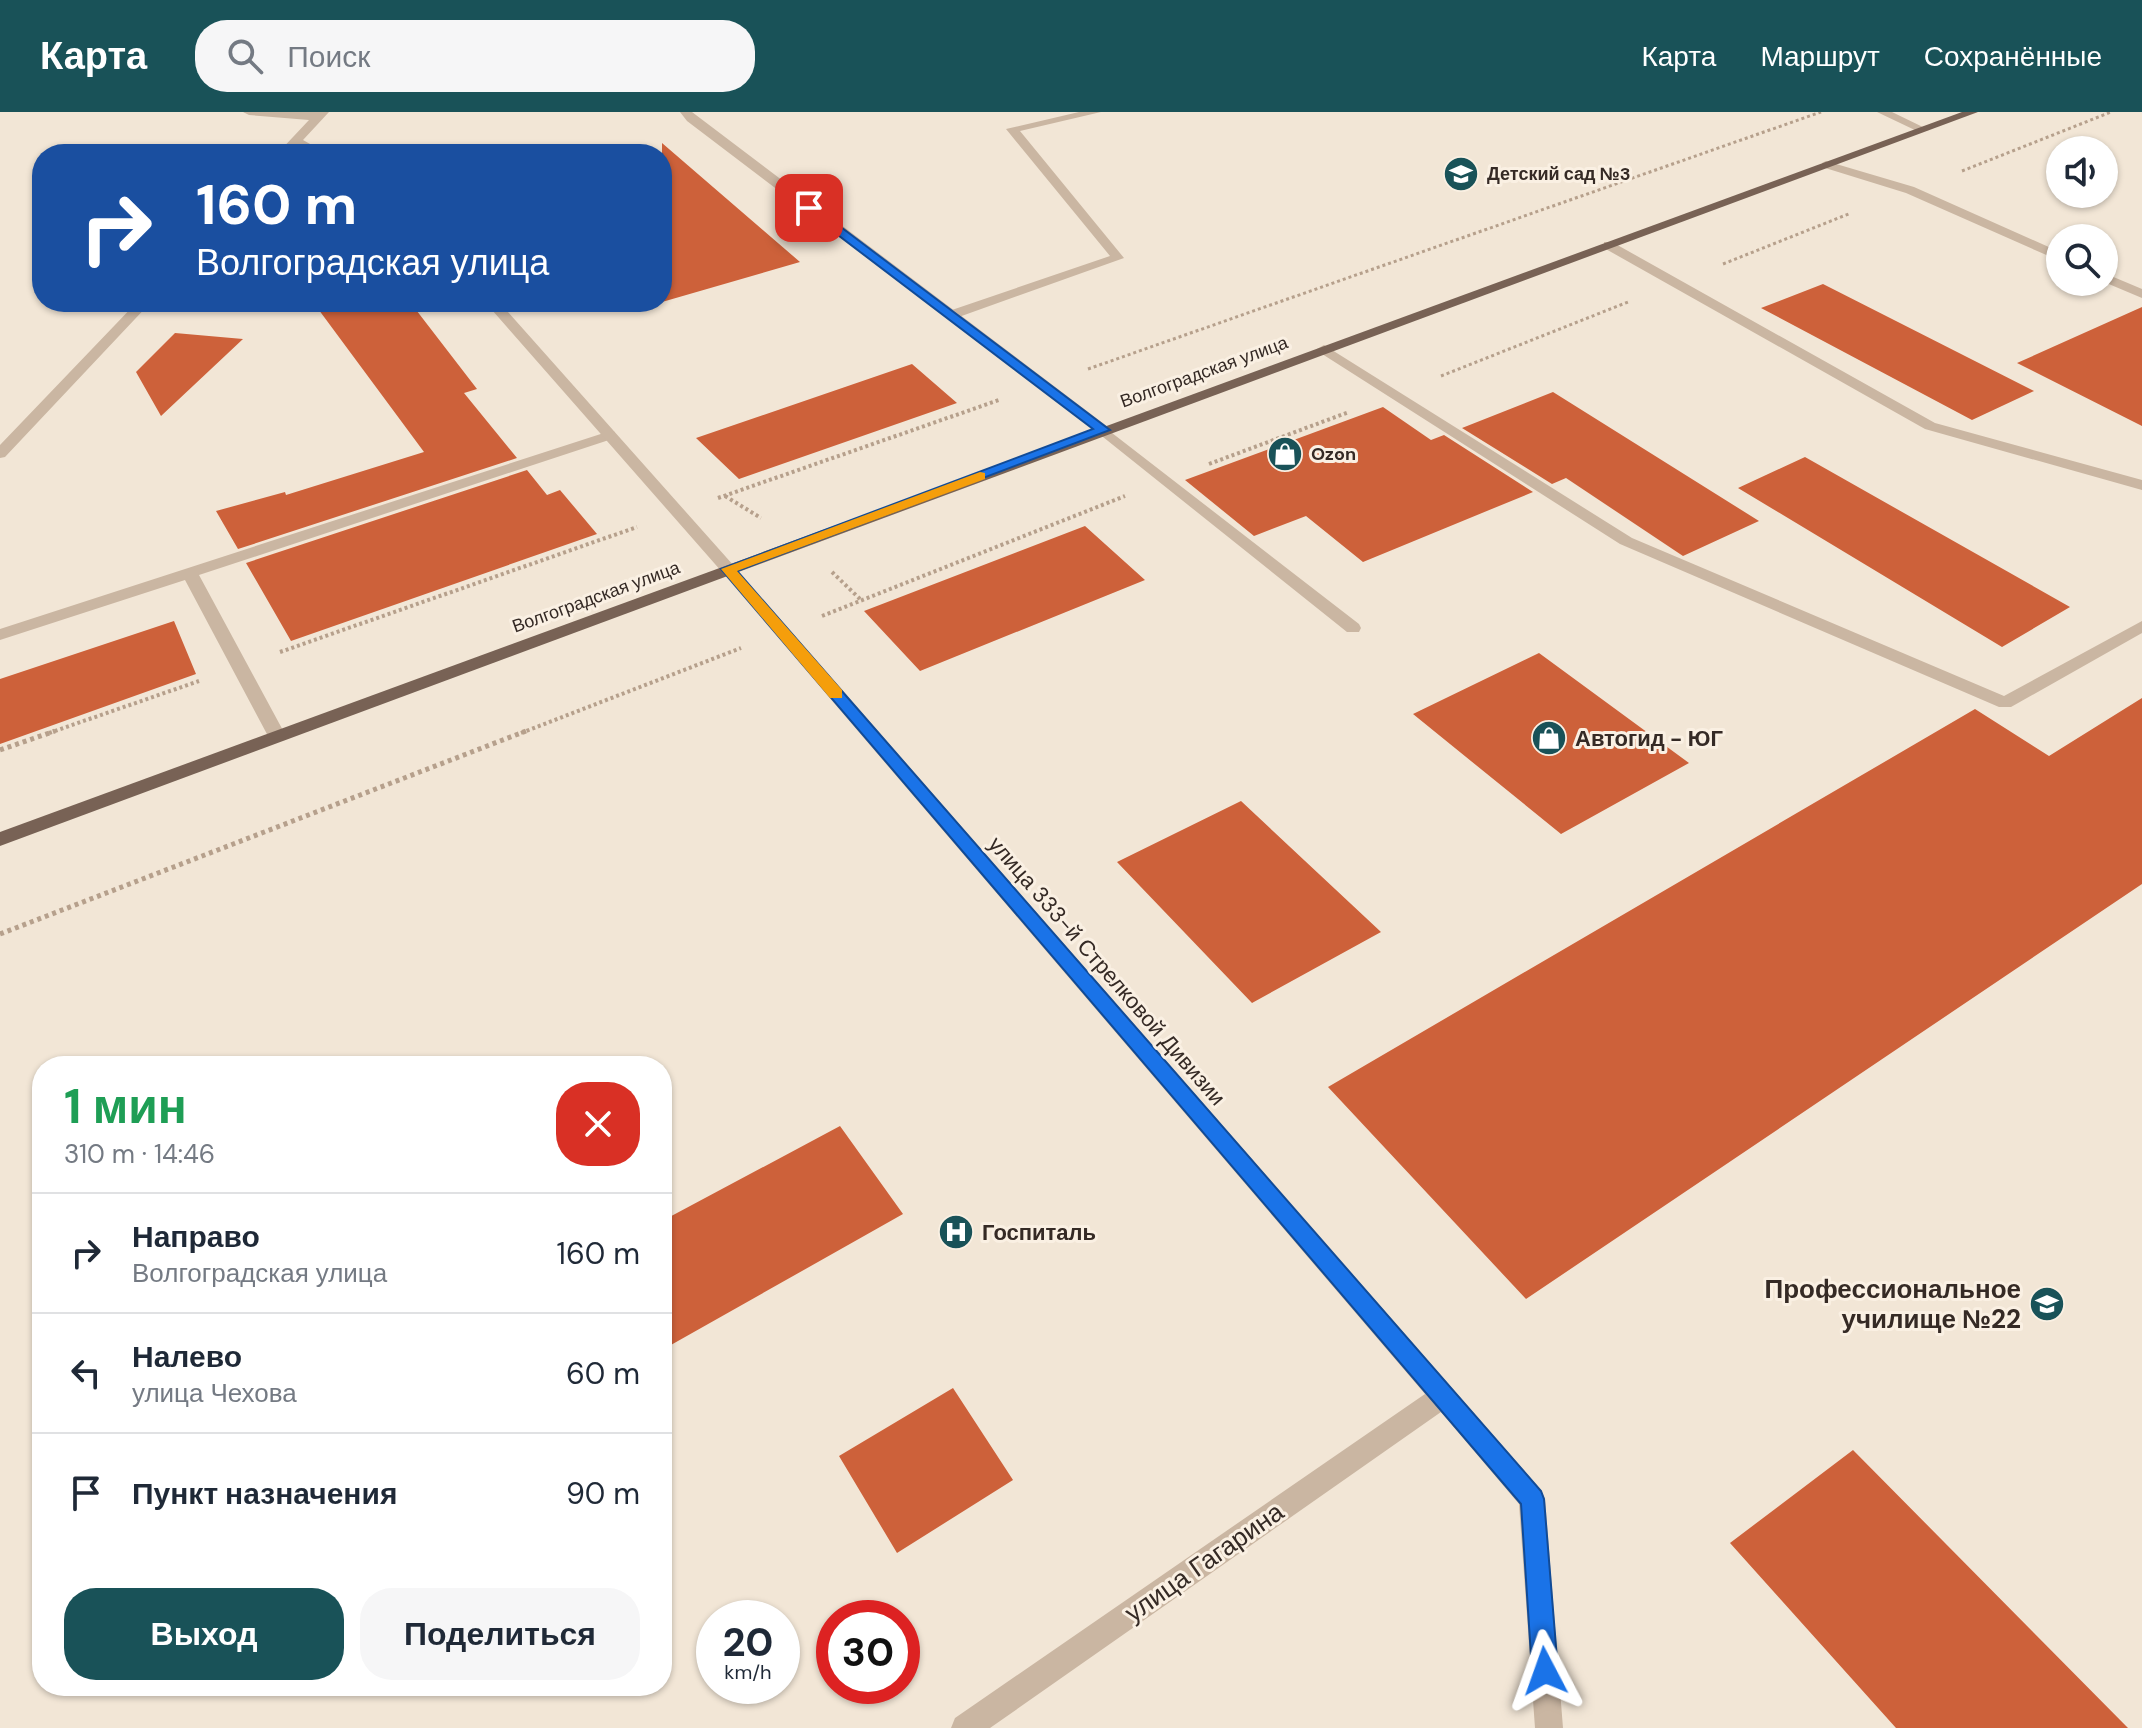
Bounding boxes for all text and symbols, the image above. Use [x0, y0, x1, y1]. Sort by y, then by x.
search box [195, 20, 755, 92]
text: Карта [40, 31, 147, 81]
icon: search [223, 34, 267, 78]
text: Поиск [287, 37, 370, 76]
text: Карта [1641, 38, 1716, 75]
text: Маршрут [1760, 38, 1880, 75]
text: Сохранённые [1924, 38, 2102, 75]
map controls [2046, 136, 2118, 296]
button: sound [2046, 136, 2118, 208]
school or university icon: Детский сад №3 [1442, 155, 1480, 193]
place label: Детский сад №3 [1487, 162, 1631, 186]
text: 160 m [196, 168, 357, 241]
pin [775, 174, 843, 242]
icon: right [64, 176, 168, 280]
icon: arrive [787, 186, 831, 230]
button: search [2046, 224, 2118, 296]
text: Волгоградская улица [196, 239, 549, 286]
street label: Волгоградская улица [1117, 330, 1292, 413]
shop icon: Ozon [1266, 435, 1304, 473]
place label: Ozon [1311, 442, 1356, 466]
street label: Волгоградская улица [509, 555, 684, 638]
shop icon: Автогид - ЮГ [1530, 719, 1568, 757]
place label: Автогид - ЮГ [1575, 724, 1723, 753]
street label: улица 333-й Стрелковой Дивизии [982, 830, 1232, 1112]
text: 1 мин [64, 1075, 187, 1138]
button: close [556, 1082, 640, 1166]
text: 310 m · 14:46 [64, 1137, 215, 1171]
hospital icon: Госпиталь [937, 1213, 975, 1251]
text: Направо [132, 1217, 260, 1256]
place label: Госпиталь [982, 1218, 1096, 1247]
icon: right [64, 1231, 108, 1275]
text: 160 m [557, 1234, 640, 1273]
text: Волгоградская улица [132, 1256, 387, 1290]
place label: Профессиональное училище №22 [1765, 1272, 2021, 1336]
school or university icon: Профессиональное училище №22 [2028, 1285, 2066, 1323]
text: Налево [132, 1337, 242, 1376]
icon: left [64, 1351, 108, 1395]
text: 60 m [566, 1354, 640, 1393]
text: улица Чехова [132, 1376, 297, 1410]
icon: arrive [64, 1471, 108, 1515]
text: Пункт назначения [132, 1474, 397, 1513]
text: 90 m [566, 1474, 640, 1513]
street label: улица Гагарина [1118, 1494, 1291, 1629]
button: Выход [64, 1588, 344, 1680]
button: Поделиться [360, 1588, 640, 1680]
speed limit sign: 30 [816, 1600, 920, 1704]
text: 20 [722, 1616, 774, 1668]
position arrow [1503, 1629, 1587, 1713]
text: km/h [724, 1659, 772, 1685]

